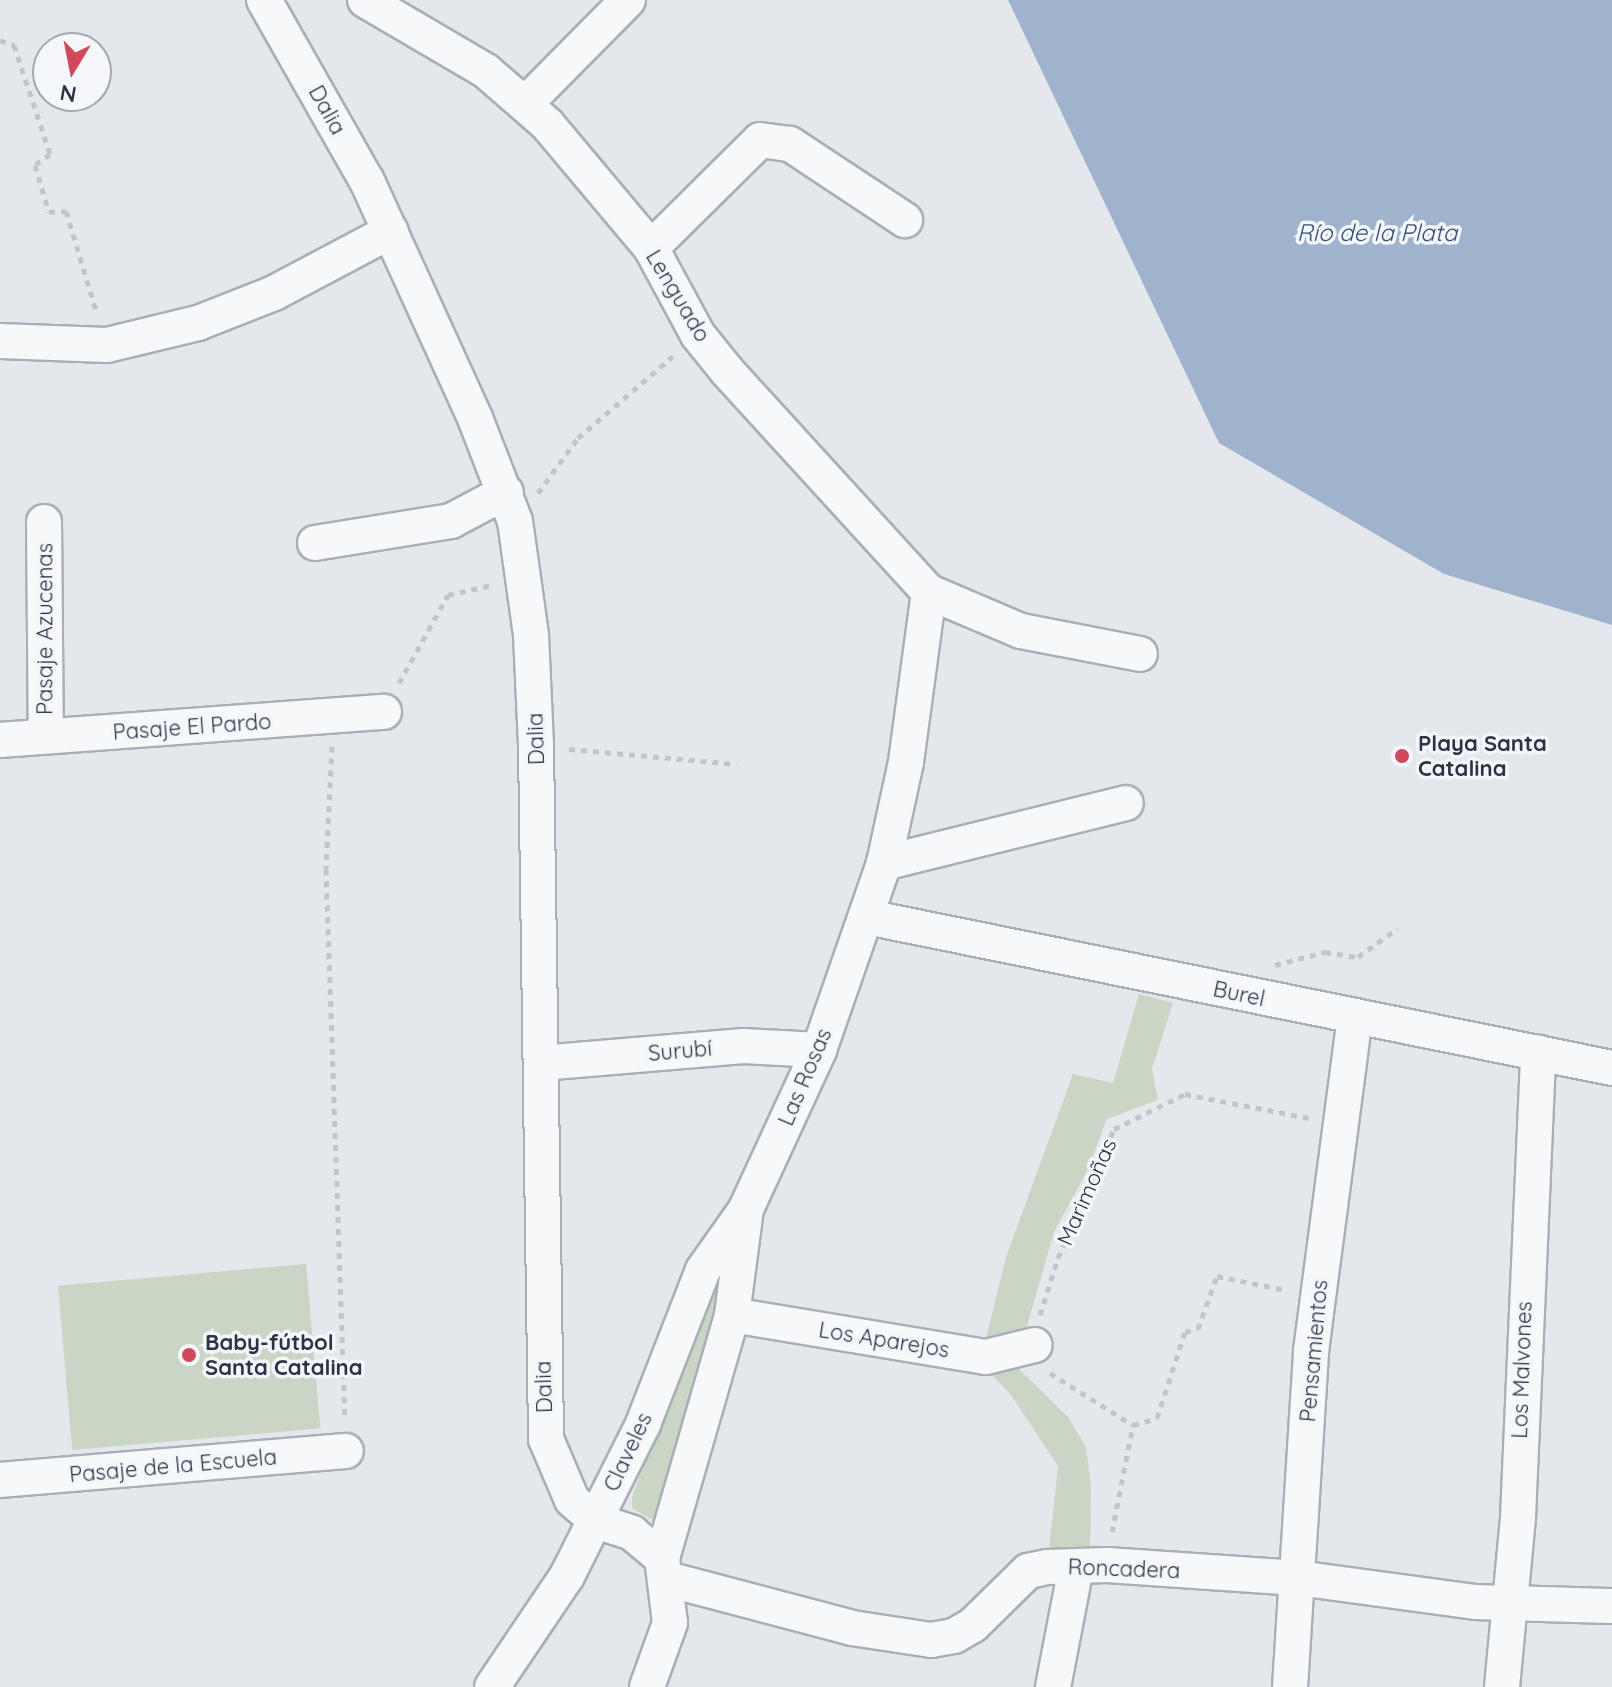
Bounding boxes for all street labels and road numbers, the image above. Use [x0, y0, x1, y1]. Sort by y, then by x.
street label: Dalia [303, 81, 351, 139]
street label: Lenguado [640, 245, 716, 347]
street label: Pasaje Azucenas [32, 543, 58, 715]
street label: Pasaje El Pardo [112, 708, 272, 746]
street label: Dalia [522, 712, 550, 766]
street label: Burel [1211, 976, 1267, 1012]
street label: Las Rosas [773, 1024, 837, 1130]
street label: Surubí [647, 1035, 713, 1067]
street label: Marimoñas [1052, 1134, 1122, 1250]
street label: Pensamientos [1295, 1279, 1333, 1423]
street label: Los Malvones [1506, 1301, 1538, 1439]
street label: Los Aparejos [817, 1317, 951, 1363]
street label: Dalia [530, 1360, 558, 1414]
street label: Claveles [598, 1408, 658, 1496]
street label: Pasaje de la Escuela [68, 1444, 278, 1488]
street label: Roncadera [1067, 1554, 1181, 1584]

